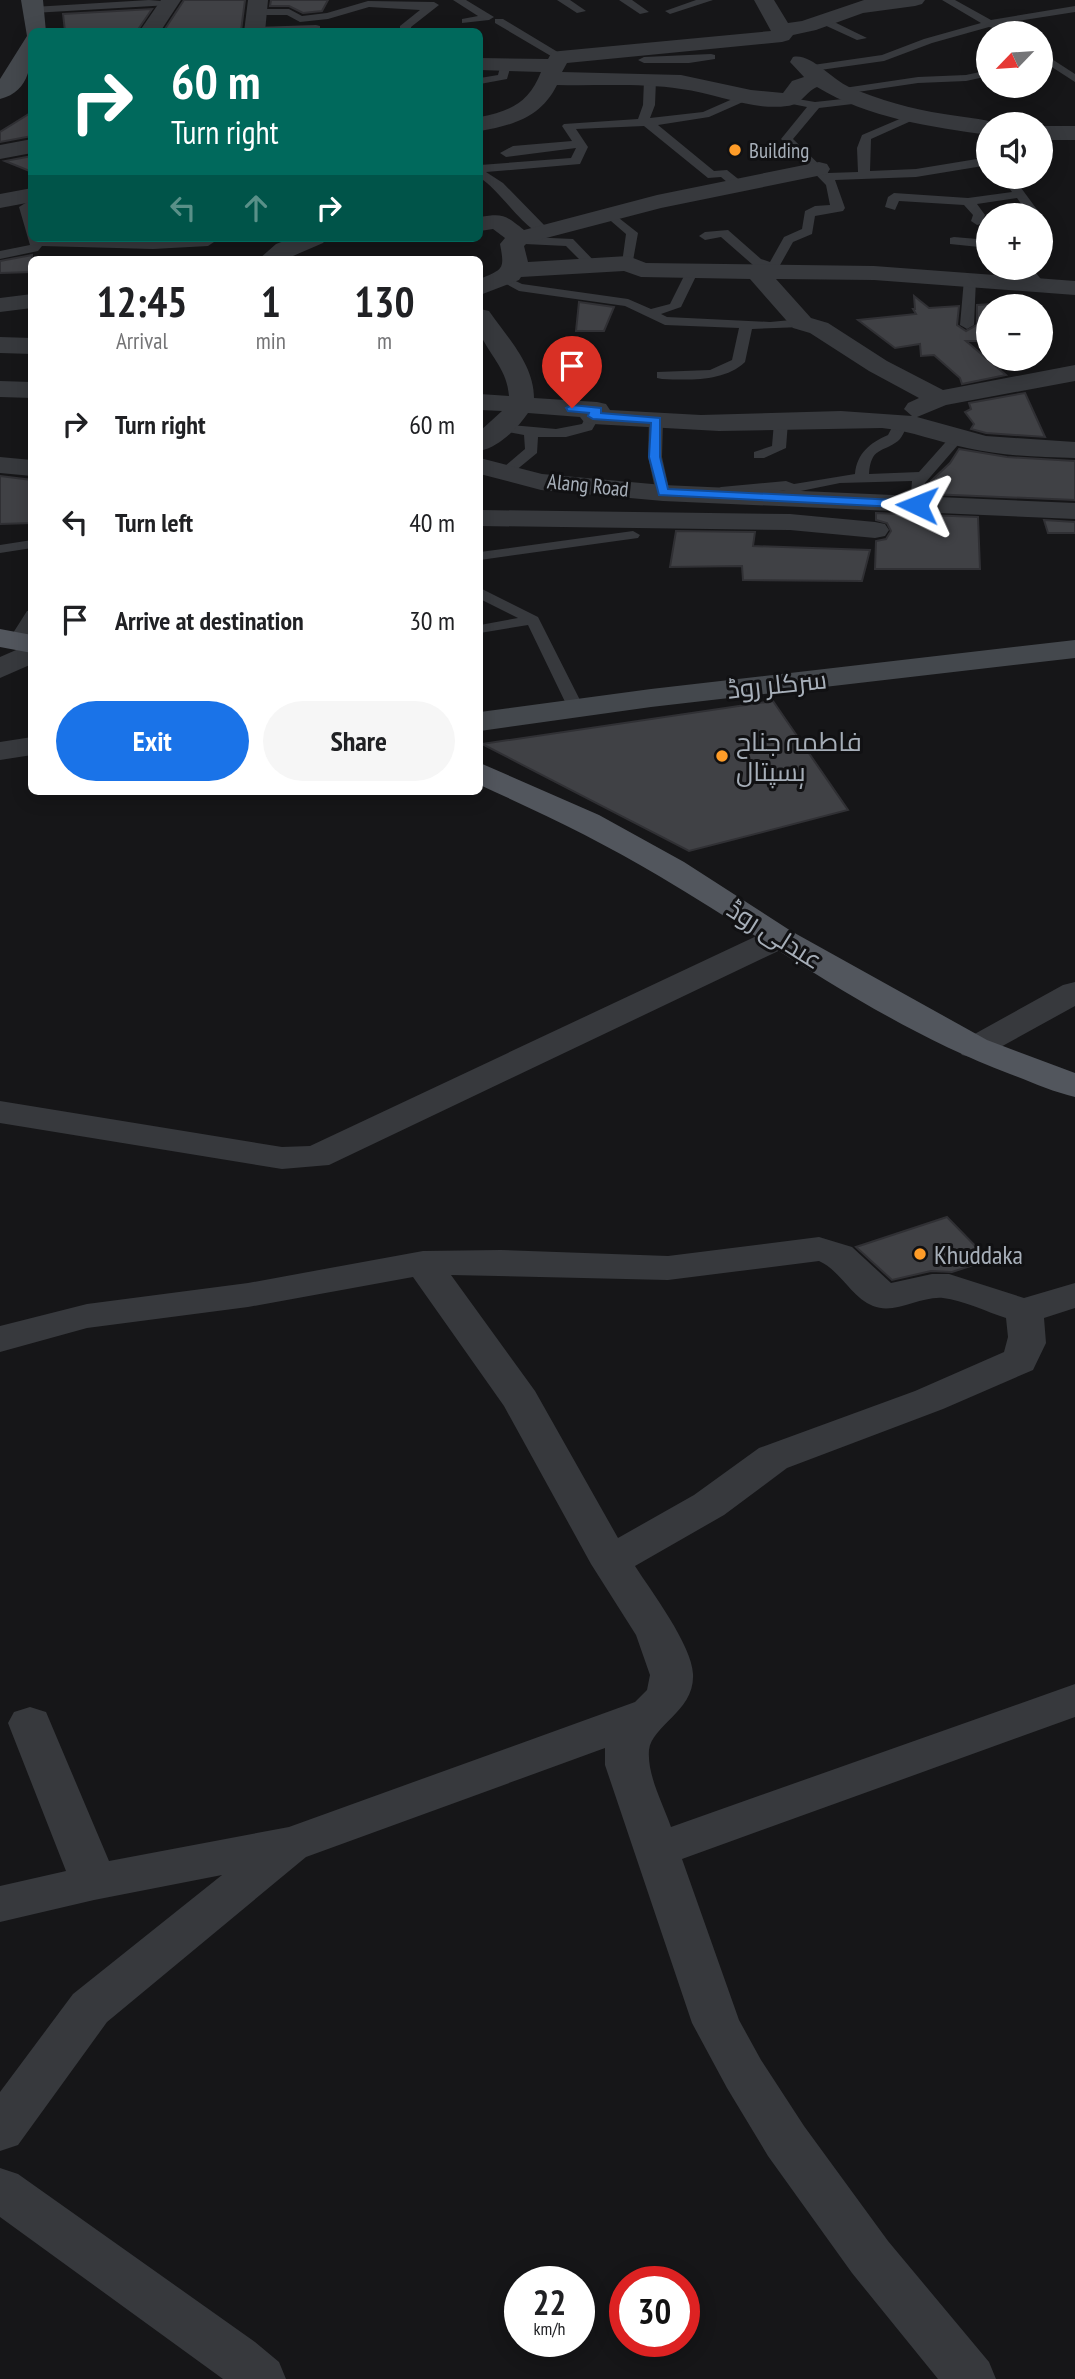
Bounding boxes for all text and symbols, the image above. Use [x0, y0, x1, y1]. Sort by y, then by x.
north arrow [976, 21, 1054, 98]
map controls [976, 21, 1053, 371]
text: 60 m [171, 49, 260, 113]
icon: right [56, 56, 147, 147]
text: Turn right [171, 111, 279, 153]
button: sound [976, 112, 1053, 189]
place label: Building [749, 137, 809, 164]
marker: Building [727, 142, 743, 158]
icon: left [164, 189, 202, 227]
icon: ahead [237, 189, 275, 227]
icon: right [310, 189, 348, 227]
button: + [976, 203, 1053, 280]
text: 12:45 [96, 274, 187, 329]
text: 1 [261, 274, 281, 329]
text: 130 [354, 274, 415, 329]
button: − [976, 294, 1053, 371]
text: Arrival [116, 326, 168, 355]
text: min [256, 326, 286, 355]
text: m [377, 326, 392, 355]
pin [542, 336, 602, 408]
icon: arrive [553, 347, 591, 385]
icon: right [56, 405, 94, 443]
text: Turn right [115, 408, 206, 441]
text: 60 m [409, 408, 455, 441]
street label: Alang Road [546, 467, 630, 503]
position arrow [880, 468, 954, 542]
icon: left [56, 503, 94, 541]
text: Turn left [115, 506, 193, 539]
text: 40 m [409, 506, 455, 539]
icon: arrive [56, 601, 94, 639]
text: Arrive at destination [115, 604, 304, 637]
text: 30 m [409, 604, 455, 637]
street label: سرکلر روڈ [726, 662, 828, 706]
button: Exit [56, 701, 249, 781]
button: Share [263, 701, 455, 781]
place label: فاطمہ جناح ہسپتال [736, 725, 862, 789]
marker: فاطمہ جناح ہسپتال [714, 748, 730, 764]
street label: عبدلی روڈ [721, 892, 829, 976]
place label: Khuddaka [934, 1238, 1023, 1271]
marker: Khuddaka [912, 1246, 928, 1262]
speed limit sign: 30 [609, 2266, 700, 2357]
text: 22 [533, 2279, 566, 2325]
text: km/h [534, 2317, 565, 2340]

